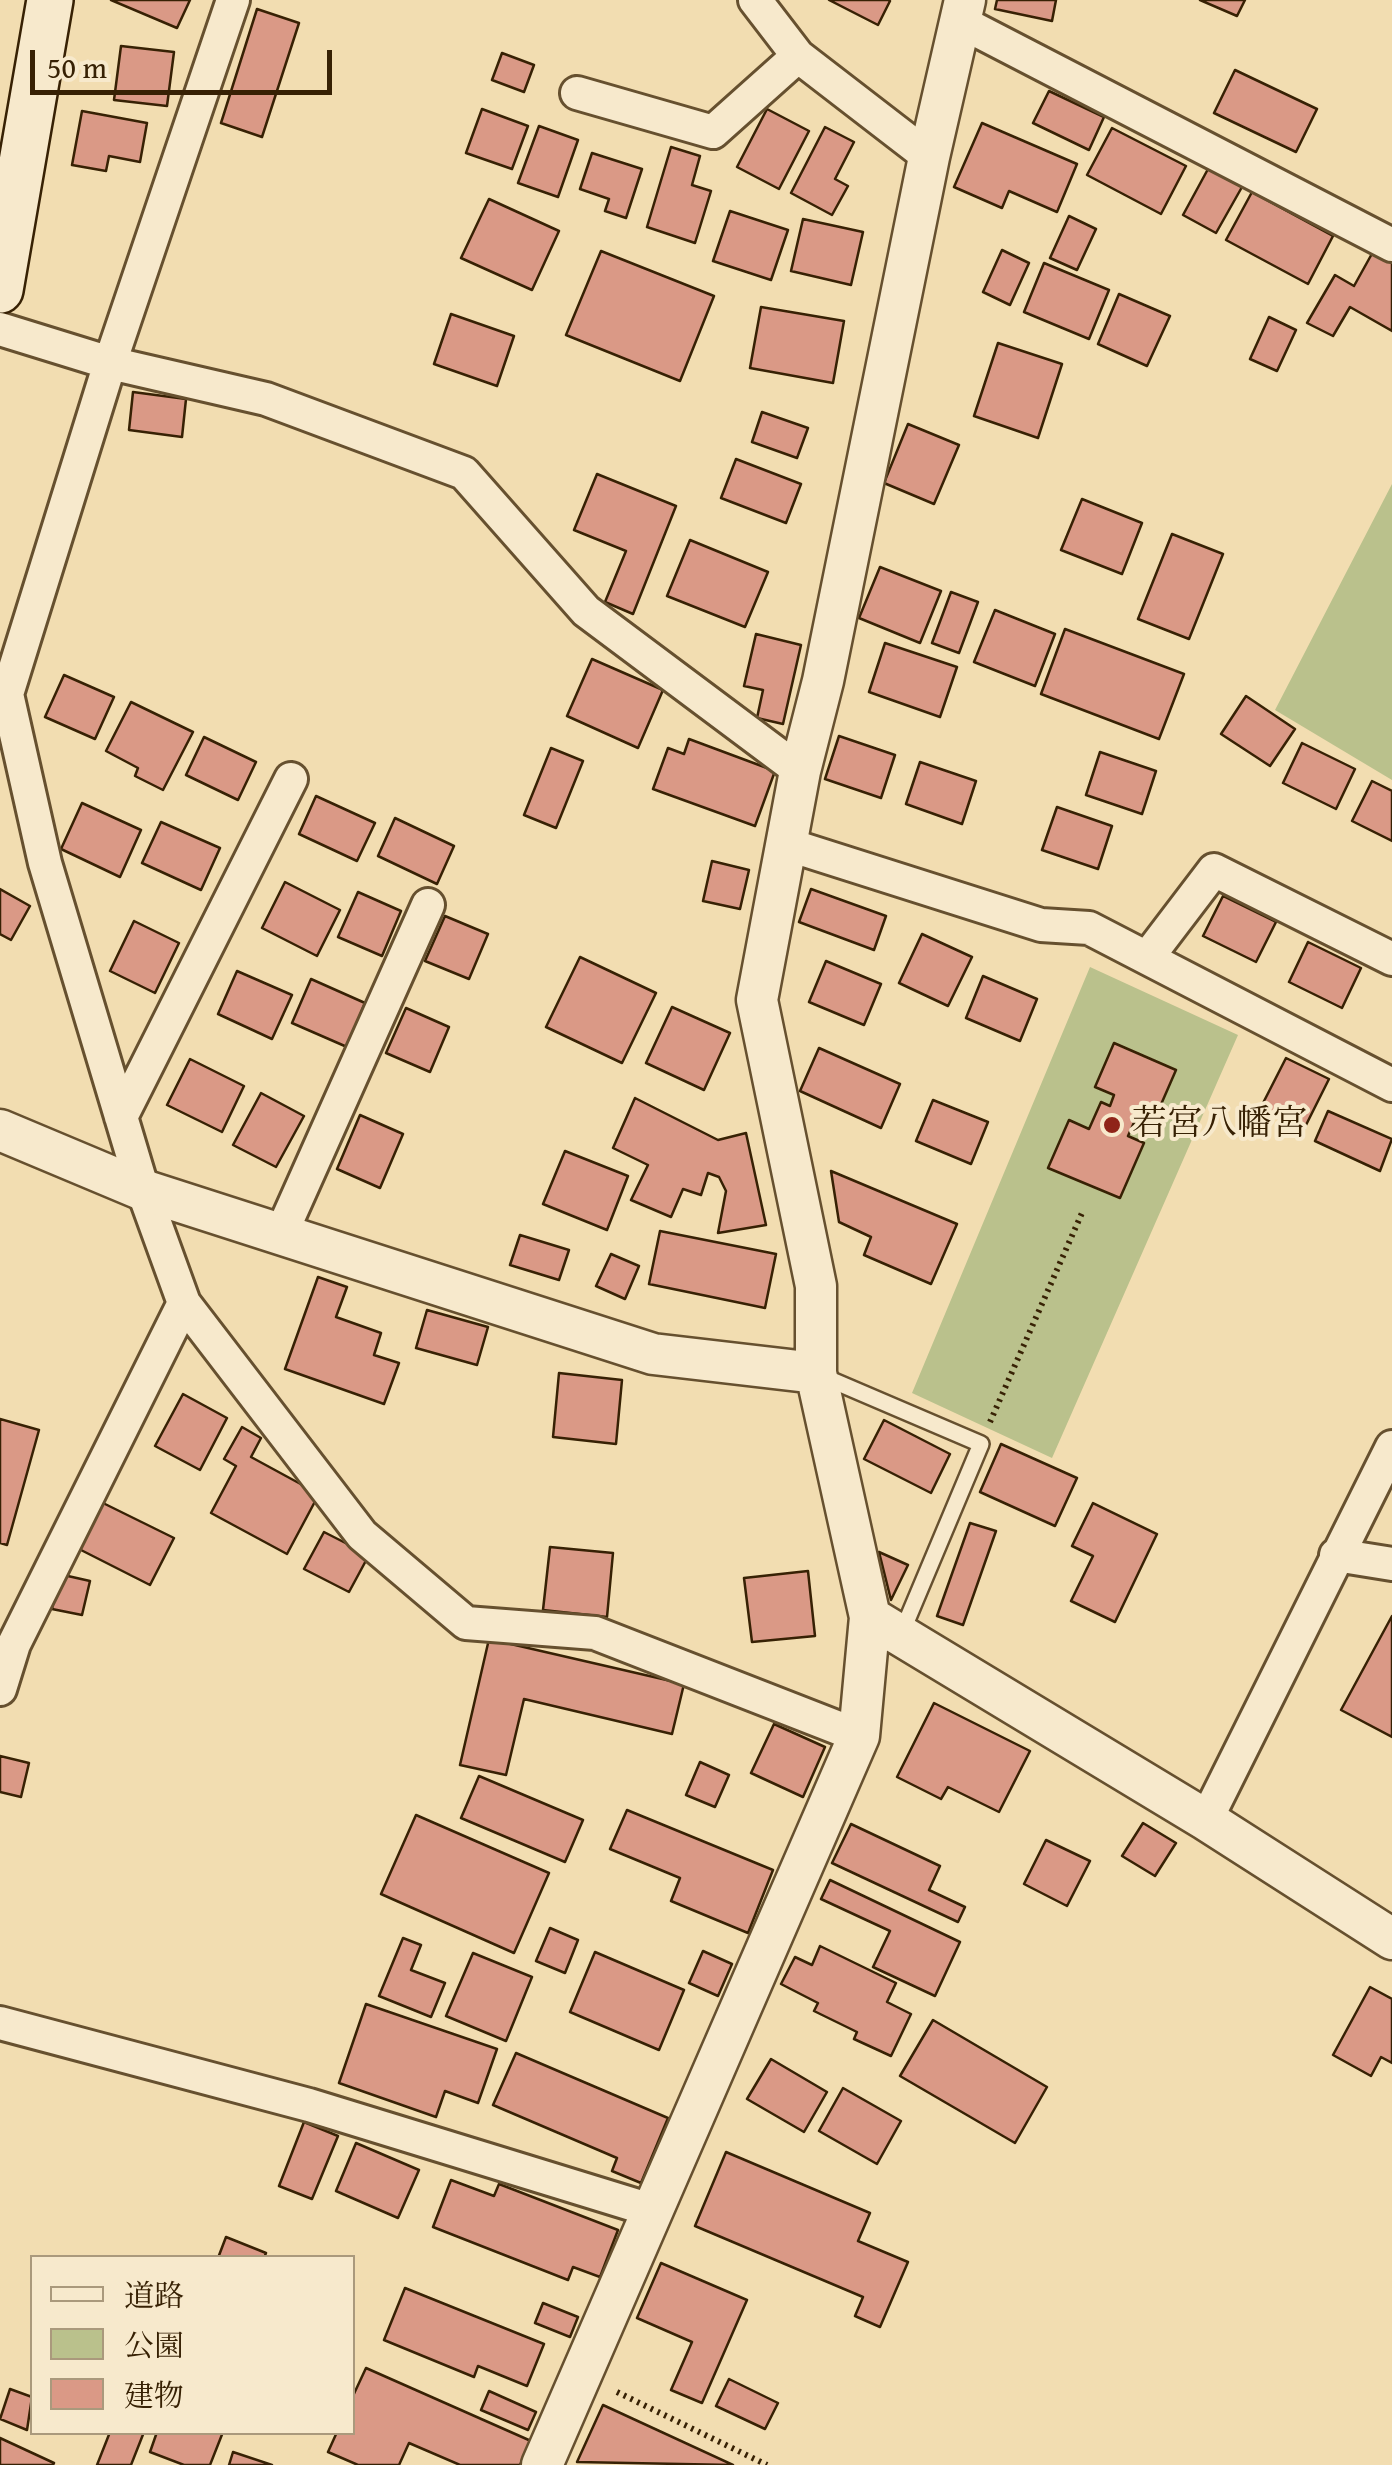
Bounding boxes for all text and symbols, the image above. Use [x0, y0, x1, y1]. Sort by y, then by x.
scale bar [35, 30, 338, 92]
text: 50 m [47, 45, 107, 89]
place label: 若宮八幡宮 [1132, 1104, 1307, 1146]
marker: 若宮八幡宮 [1101, 1114, 1123, 1136]
legend [30, 2255, 355, 2435]
text: 道路 [124, 2273, 184, 2317]
text: 公園 [124, 2323, 184, 2367]
text: 建物 [124, 2373, 184, 2417]

